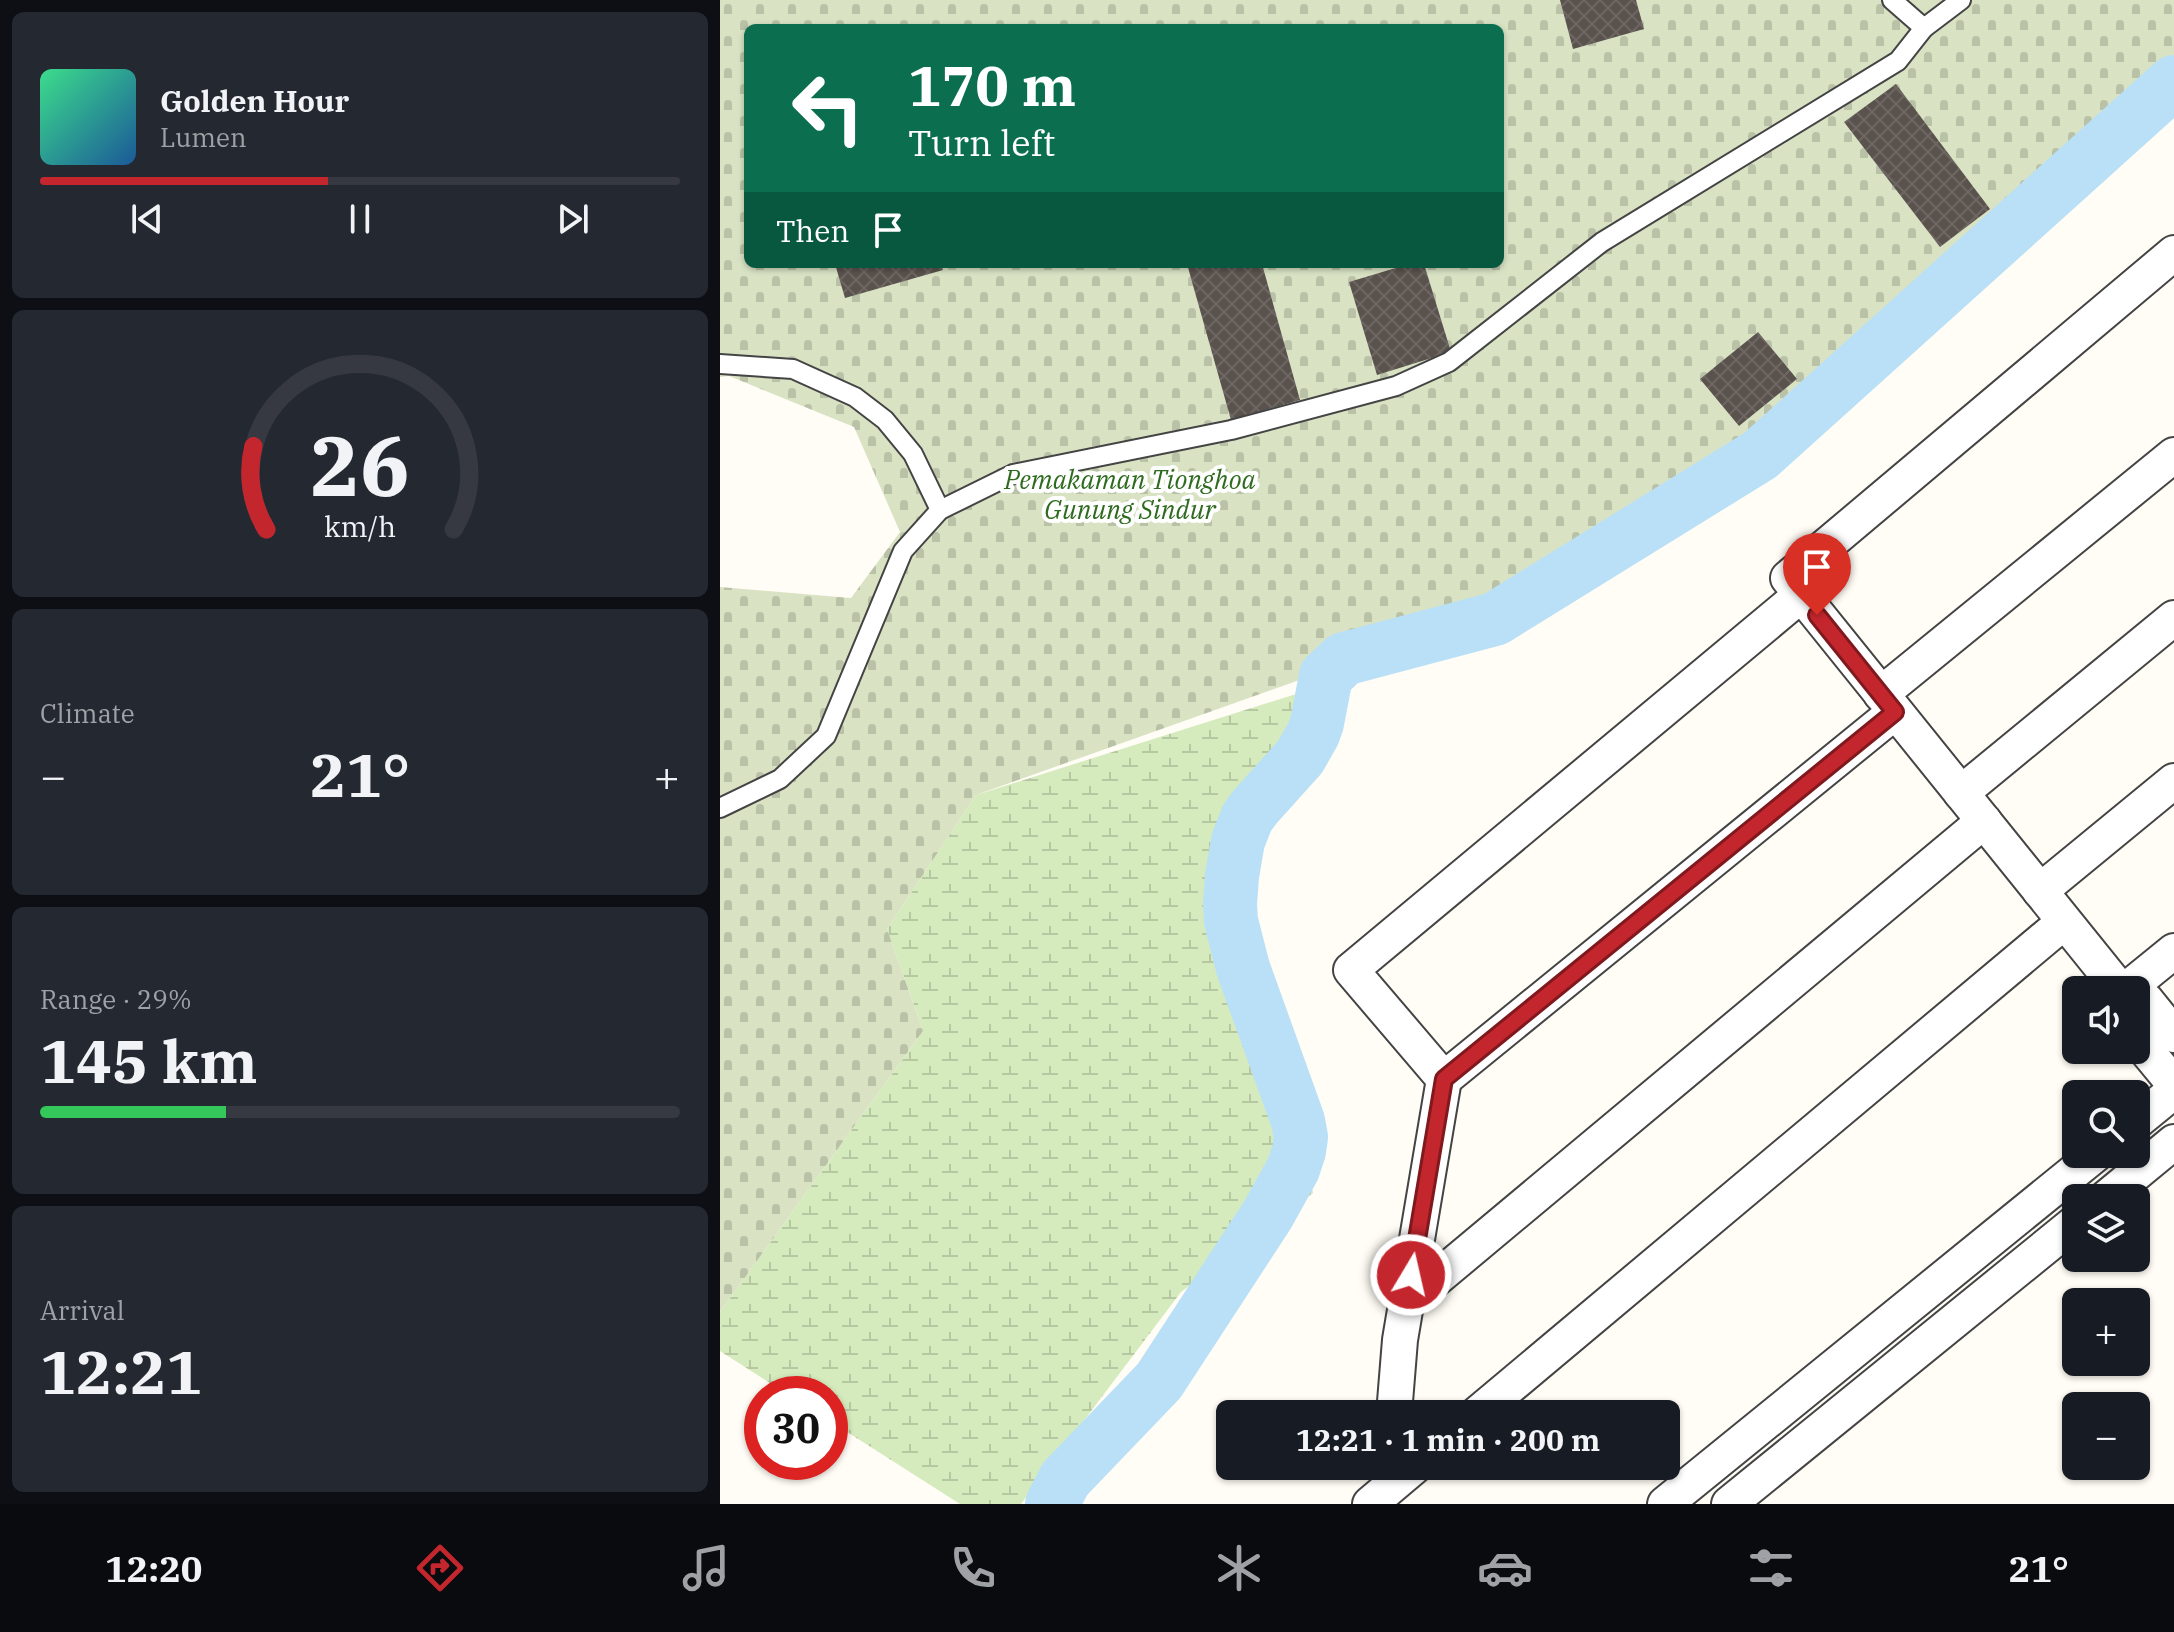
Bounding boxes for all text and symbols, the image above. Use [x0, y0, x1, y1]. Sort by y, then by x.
text: 170 m [908, 49, 1076, 121]
icon: left [776, 56, 880, 160]
text: Golden Hour [160, 81, 349, 120]
text: Turn left [908, 119, 1055, 166]
text: Lumen [160, 120, 247, 154]
icon: previous [125, 197, 169, 241]
icon: pause [338, 197, 382, 241]
icon: next [551, 197, 595, 241]
icon: arrive [866, 208, 910, 252]
text: Then [776, 211, 850, 250]
text: 26 [310, 410, 410, 518]
park label: Pemakaman Tionghoa Gunung Sindur [1003, 462, 1256, 526]
text: km/h [324, 508, 396, 545]
pin [1783, 533, 1851, 615]
icon: arrive [1795, 545, 1839, 589]
text: Climate [40, 696, 135, 730]
text: 21° [310, 735, 410, 814]
text: − [40, 747, 66, 804]
text: + [654, 747, 680, 804]
map controls [2062, 976, 2150, 1480]
button: sound [2062, 976, 2150, 1064]
text: Range · 29% [40, 982, 192, 1016]
text: 145 km [40, 1021, 258, 1100]
button: search [2062, 1080, 2150, 1168]
button: layers [2062, 1184, 2150, 1272]
position arrow [1369, 1233, 1453, 1317]
button: + [2062, 1288, 2150, 1376]
text: Arrival [40, 1293, 125, 1327]
text: 12:21 [40, 1332, 202, 1411]
speed limit sign: 30 [744, 1376, 848, 1480]
button: − [2062, 1392, 2150, 1480]
text: 12:21 · 1 min · 200 m [1296, 1420, 1600, 1459]
icon: directions [412, 1540, 468, 1596]
icon: music [678, 1540, 734, 1596]
icon: phone [945, 1540, 1001, 1596]
icon: climate [1211, 1540, 1267, 1596]
icon: car [1477, 1540, 1533, 1596]
icon: filters [1743, 1540, 1799, 1596]
text: 12:20 [105, 1545, 202, 1592]
text: 21° [2009, 1545, 2069, 1592]

